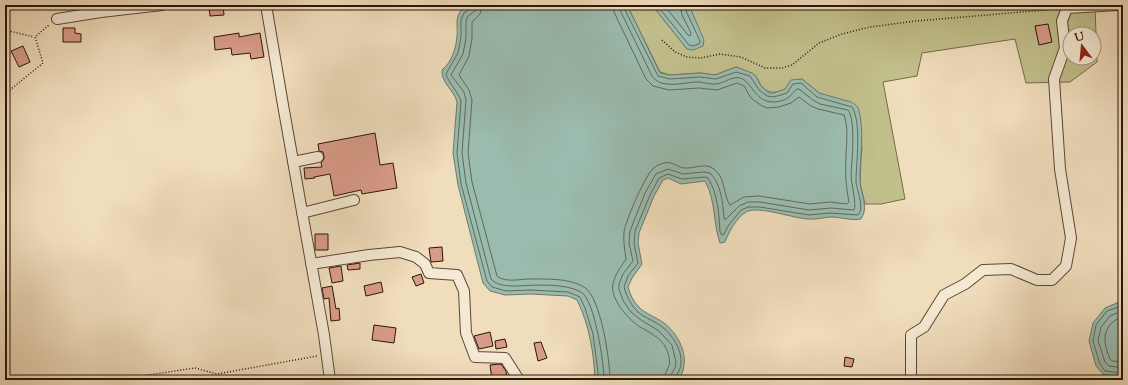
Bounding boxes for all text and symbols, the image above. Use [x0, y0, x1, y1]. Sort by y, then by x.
north arrow [1062, 26, 1102, 66]
text: U [1072, 28, 1086, 47]

